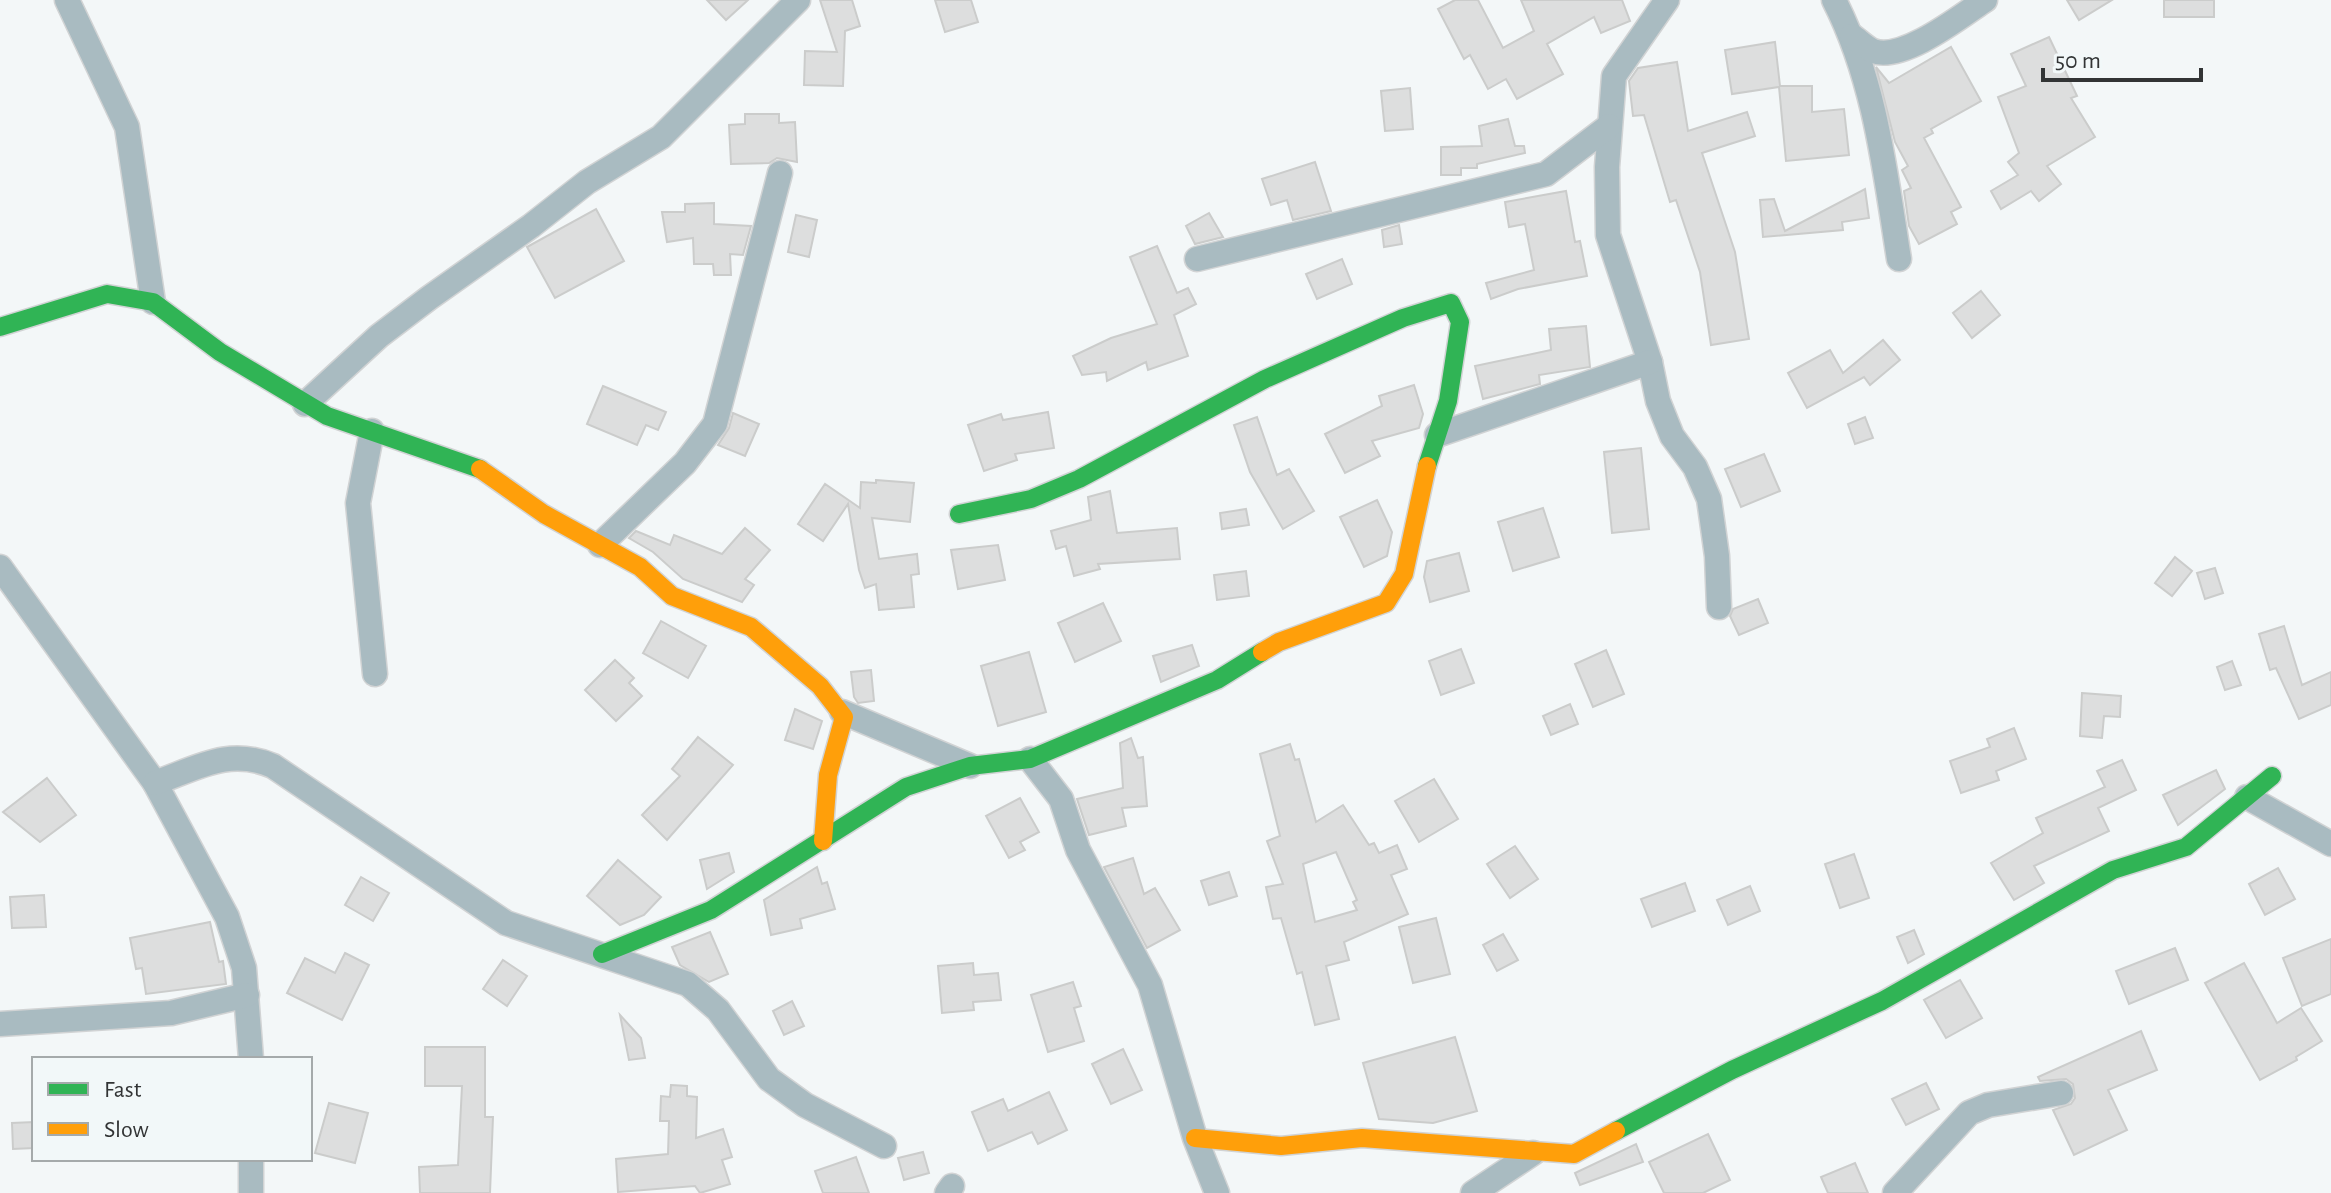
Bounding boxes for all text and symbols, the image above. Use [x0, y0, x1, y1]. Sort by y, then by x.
scale bar [2043, 32, 2201, 82]
text: 50 m [2055, 49, 2101, 73]
legend [32, 1057, 312, 1161]
text: Fast [104, 1078, 142, 1102]
text: Slow [104, 1118, 149, 1142]

